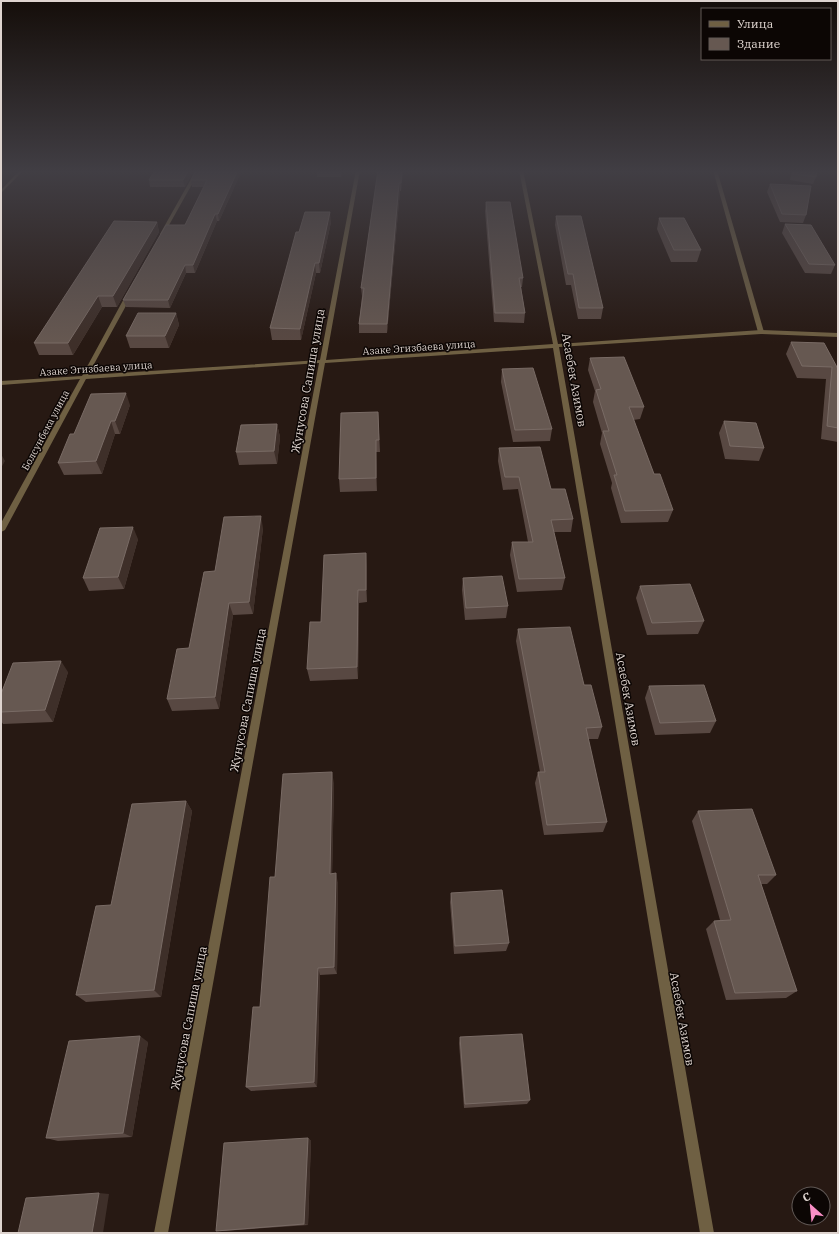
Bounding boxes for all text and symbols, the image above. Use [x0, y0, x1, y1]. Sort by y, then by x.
legend [701, 8, 831, 60]
text: Улица [737, 16, 774, 31]
text: Здание [737, 36, 780, 51]
street label: Жунусова Сапиша улица [287, 307, 328, 454]
street label: Асаебек Азимов [559, 332, 590, 428]
street label: Азаке Эгизбаева улица [362, 337, 476, 358]
street label: Азаке Эгизбаева улица [39, 358, 153, 379]
street label: Болсунбека улица [19, 387, 72, 473]
street label: Жунусова Сапиша улица [226, 626, 269, 773]
street label: Асаебек Азимов [613, 651, 644, 747]
street label: Жунусова Сапиша улица [167, 944, 210, 1091]
street label: Асаебек Азимов [667, 971, 698, 1067]
north arrow [791, 1186, 831, 1226]
text: С [800, 1189, 813, 1205]

